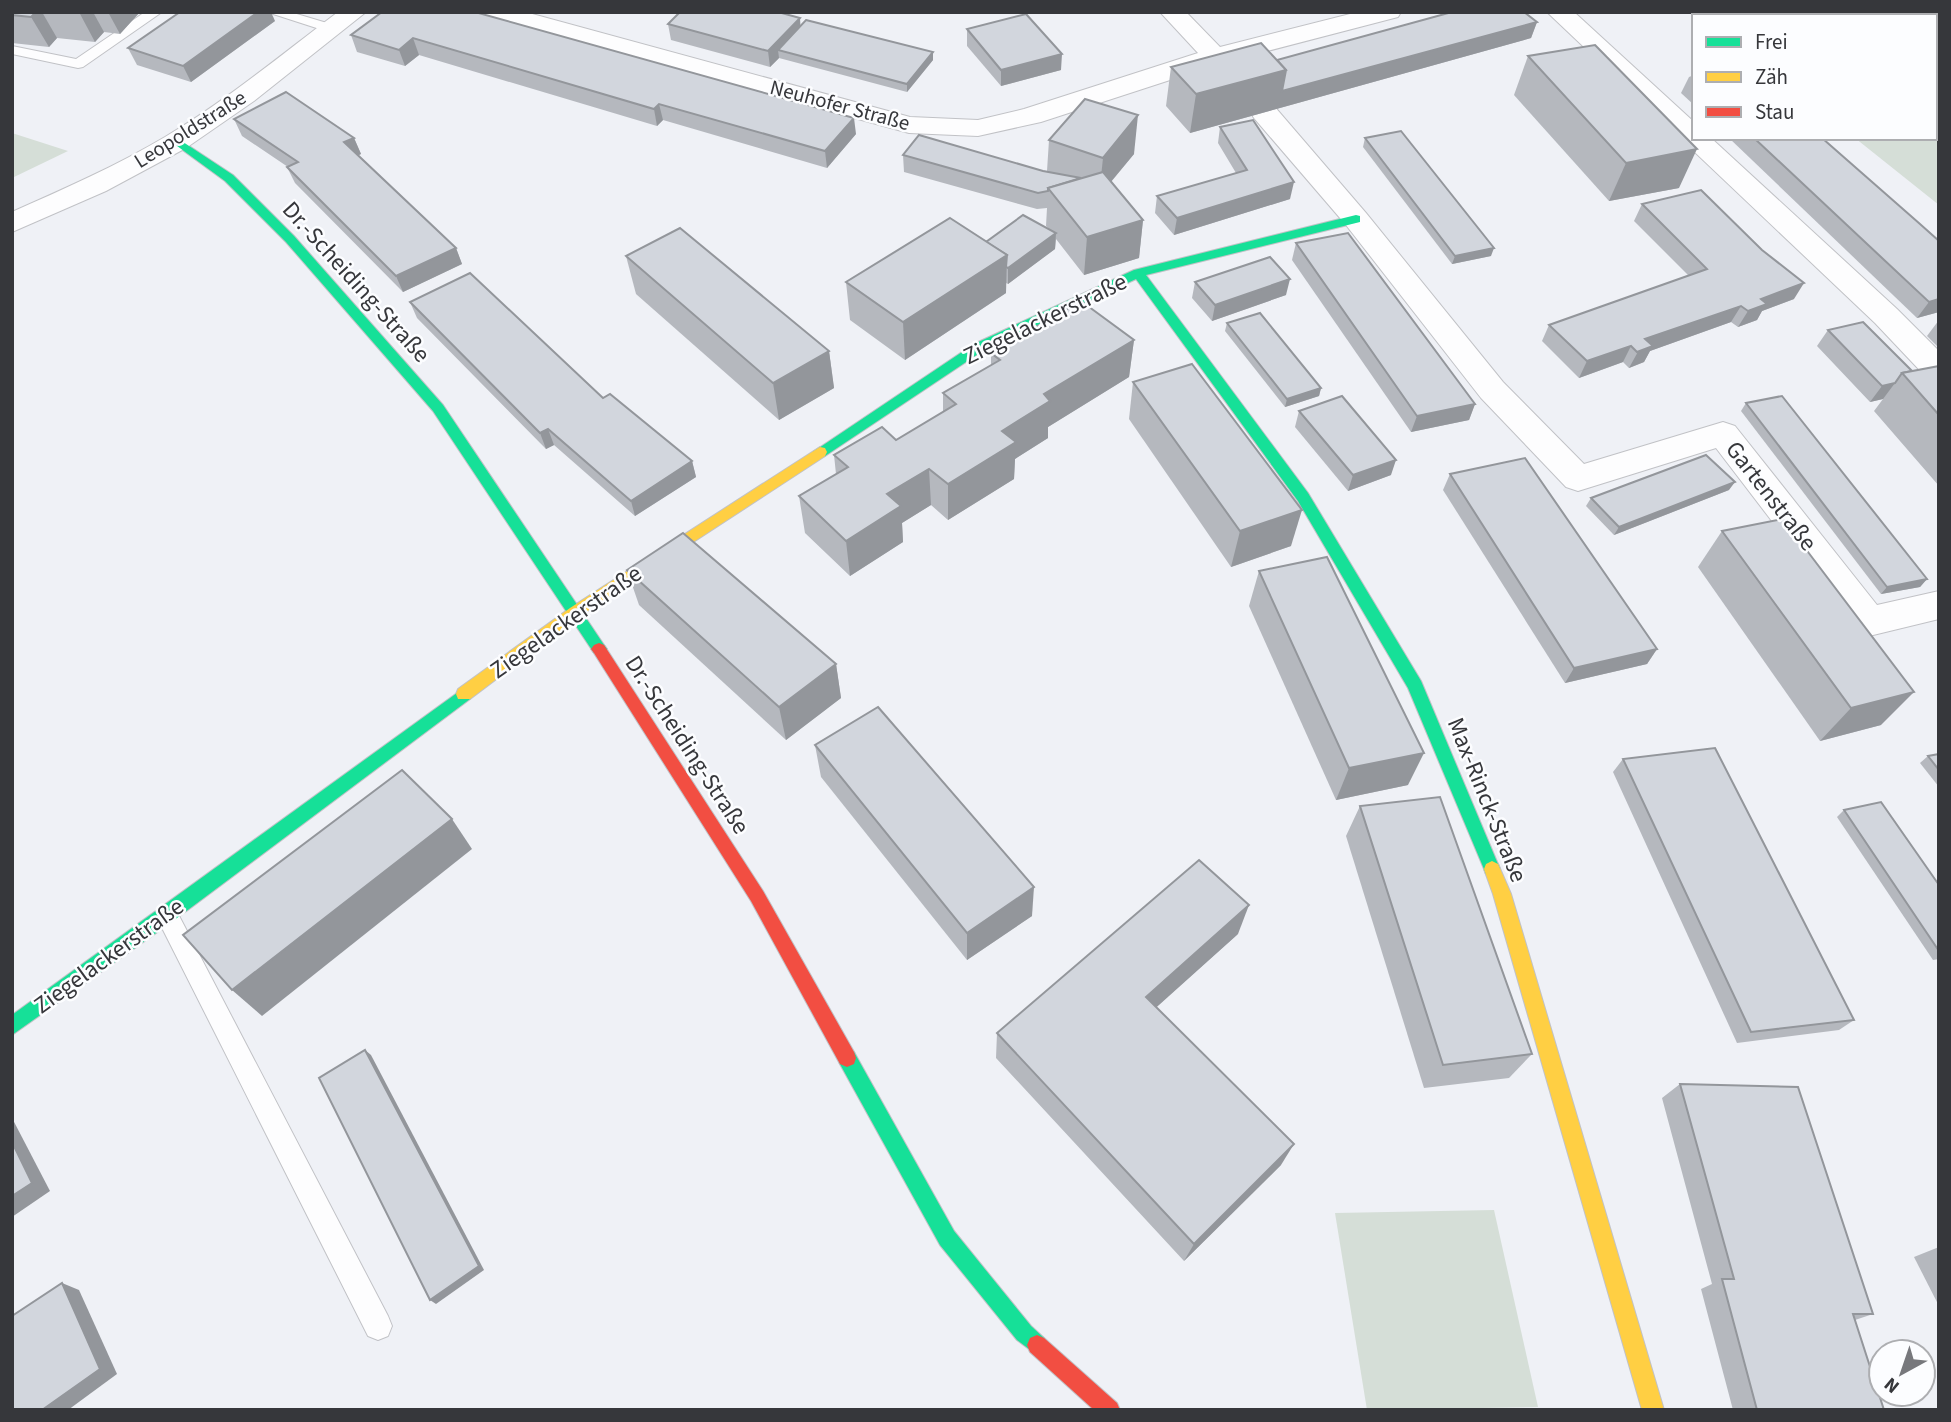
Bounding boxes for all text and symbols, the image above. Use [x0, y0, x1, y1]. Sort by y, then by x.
legend [1692, 14, 1937, 140]
text: Frei [1755, 27, 1788, 57]
text: Zäh [1755, 62, 1788, 92]
street label: Neuhofer Straße [767, 72, 913, 138]
street label: Leopoldstraße [128, 83, 252, 175]
text: Stau [1755, 97, 1794, 127]
street label: Dr.-Scheiding-Straße [274, 193, 438, 371]
street label: Ziegelackerstraße [957, 264, 1133, 374]
street label: Gartenstraße [1717, 433, 1825, 559]
street label: Ziegelackerstraße [483, 557, 649, 687]
street label: Dr.-Scheiding-Straße [616, 649, 758, 841]
street label: Max-Rinck-Straße [1438, 712, 1536, 888]
street label: Ziegelackerstraße [27, 889, 191, 1023]
north arrow [1867, 1338, 1937, 1408]
text: N [1879, 1370, 1906, 1399]

